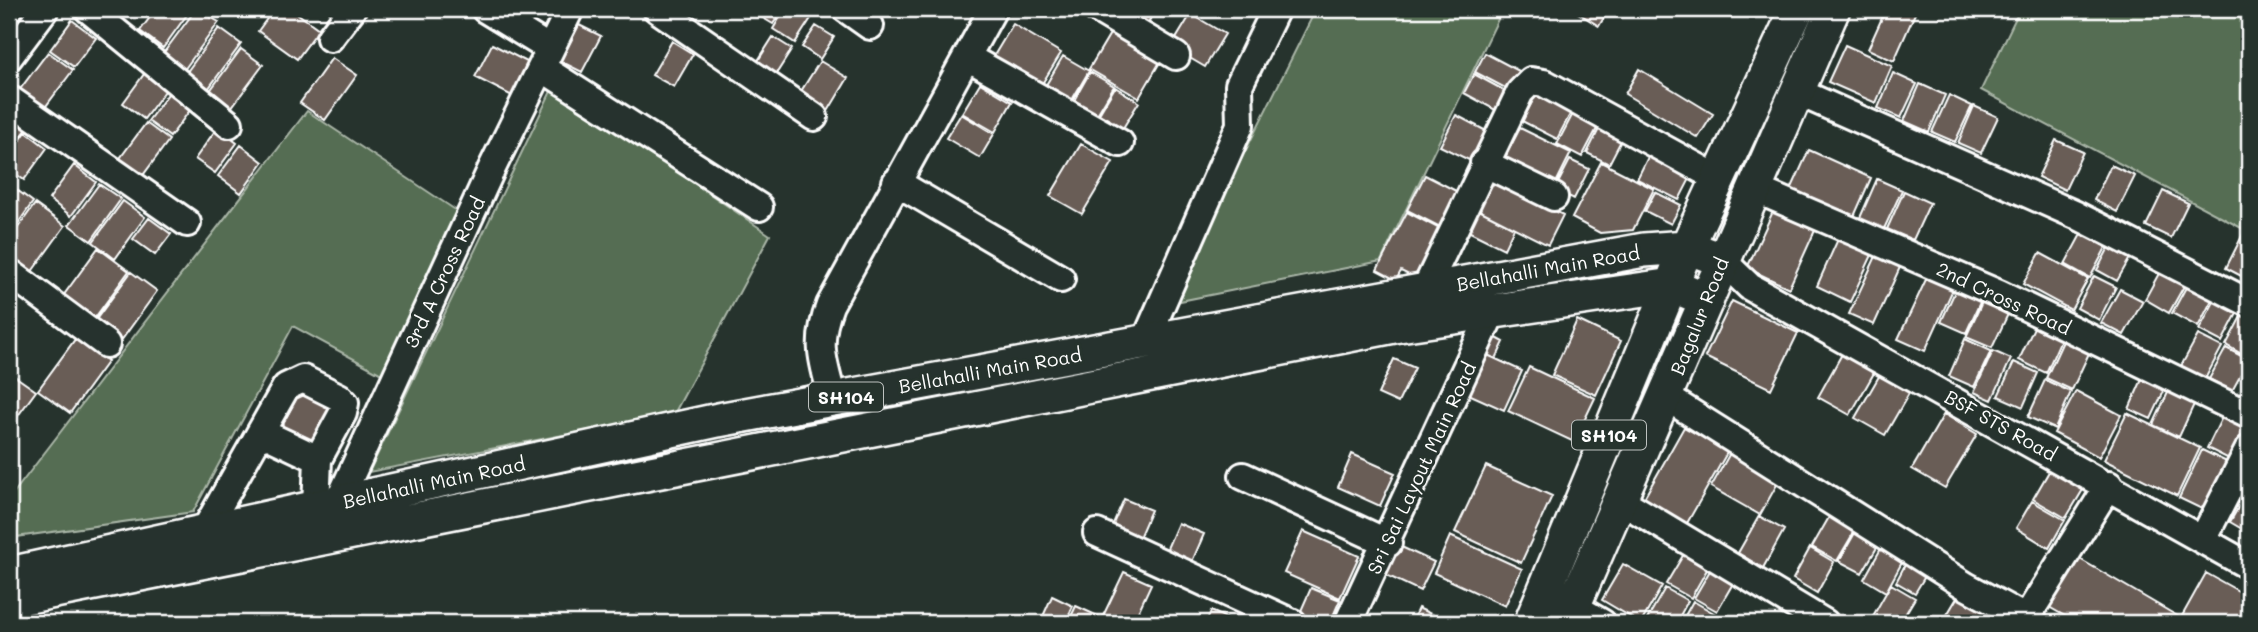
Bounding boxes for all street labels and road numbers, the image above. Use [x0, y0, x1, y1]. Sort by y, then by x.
street label: 3rd A Cross Road [398, 192, 490, 352]
street label: Bellahalli Main Road [1454, 240, 1642, 296]
street label: Bagalur Road [1664, 254, 1734, 378]
street label: 2nd Cross Road [1933, 256, 2075, 340]
street label: Bellahalli Main Road [896, 342, 1084, 398]
street label: Sri Sai Layout Main Road [1361, 358, 1481, 578]
road number: SH104 [809, 382, 883, 412]
street label: BSF STS Road [1940, 384, 2062, 466]
road number: SH104 [1572, 421, 1646, 450]
street label: Bellahalli Main Road [341, 450, 527, 514]

